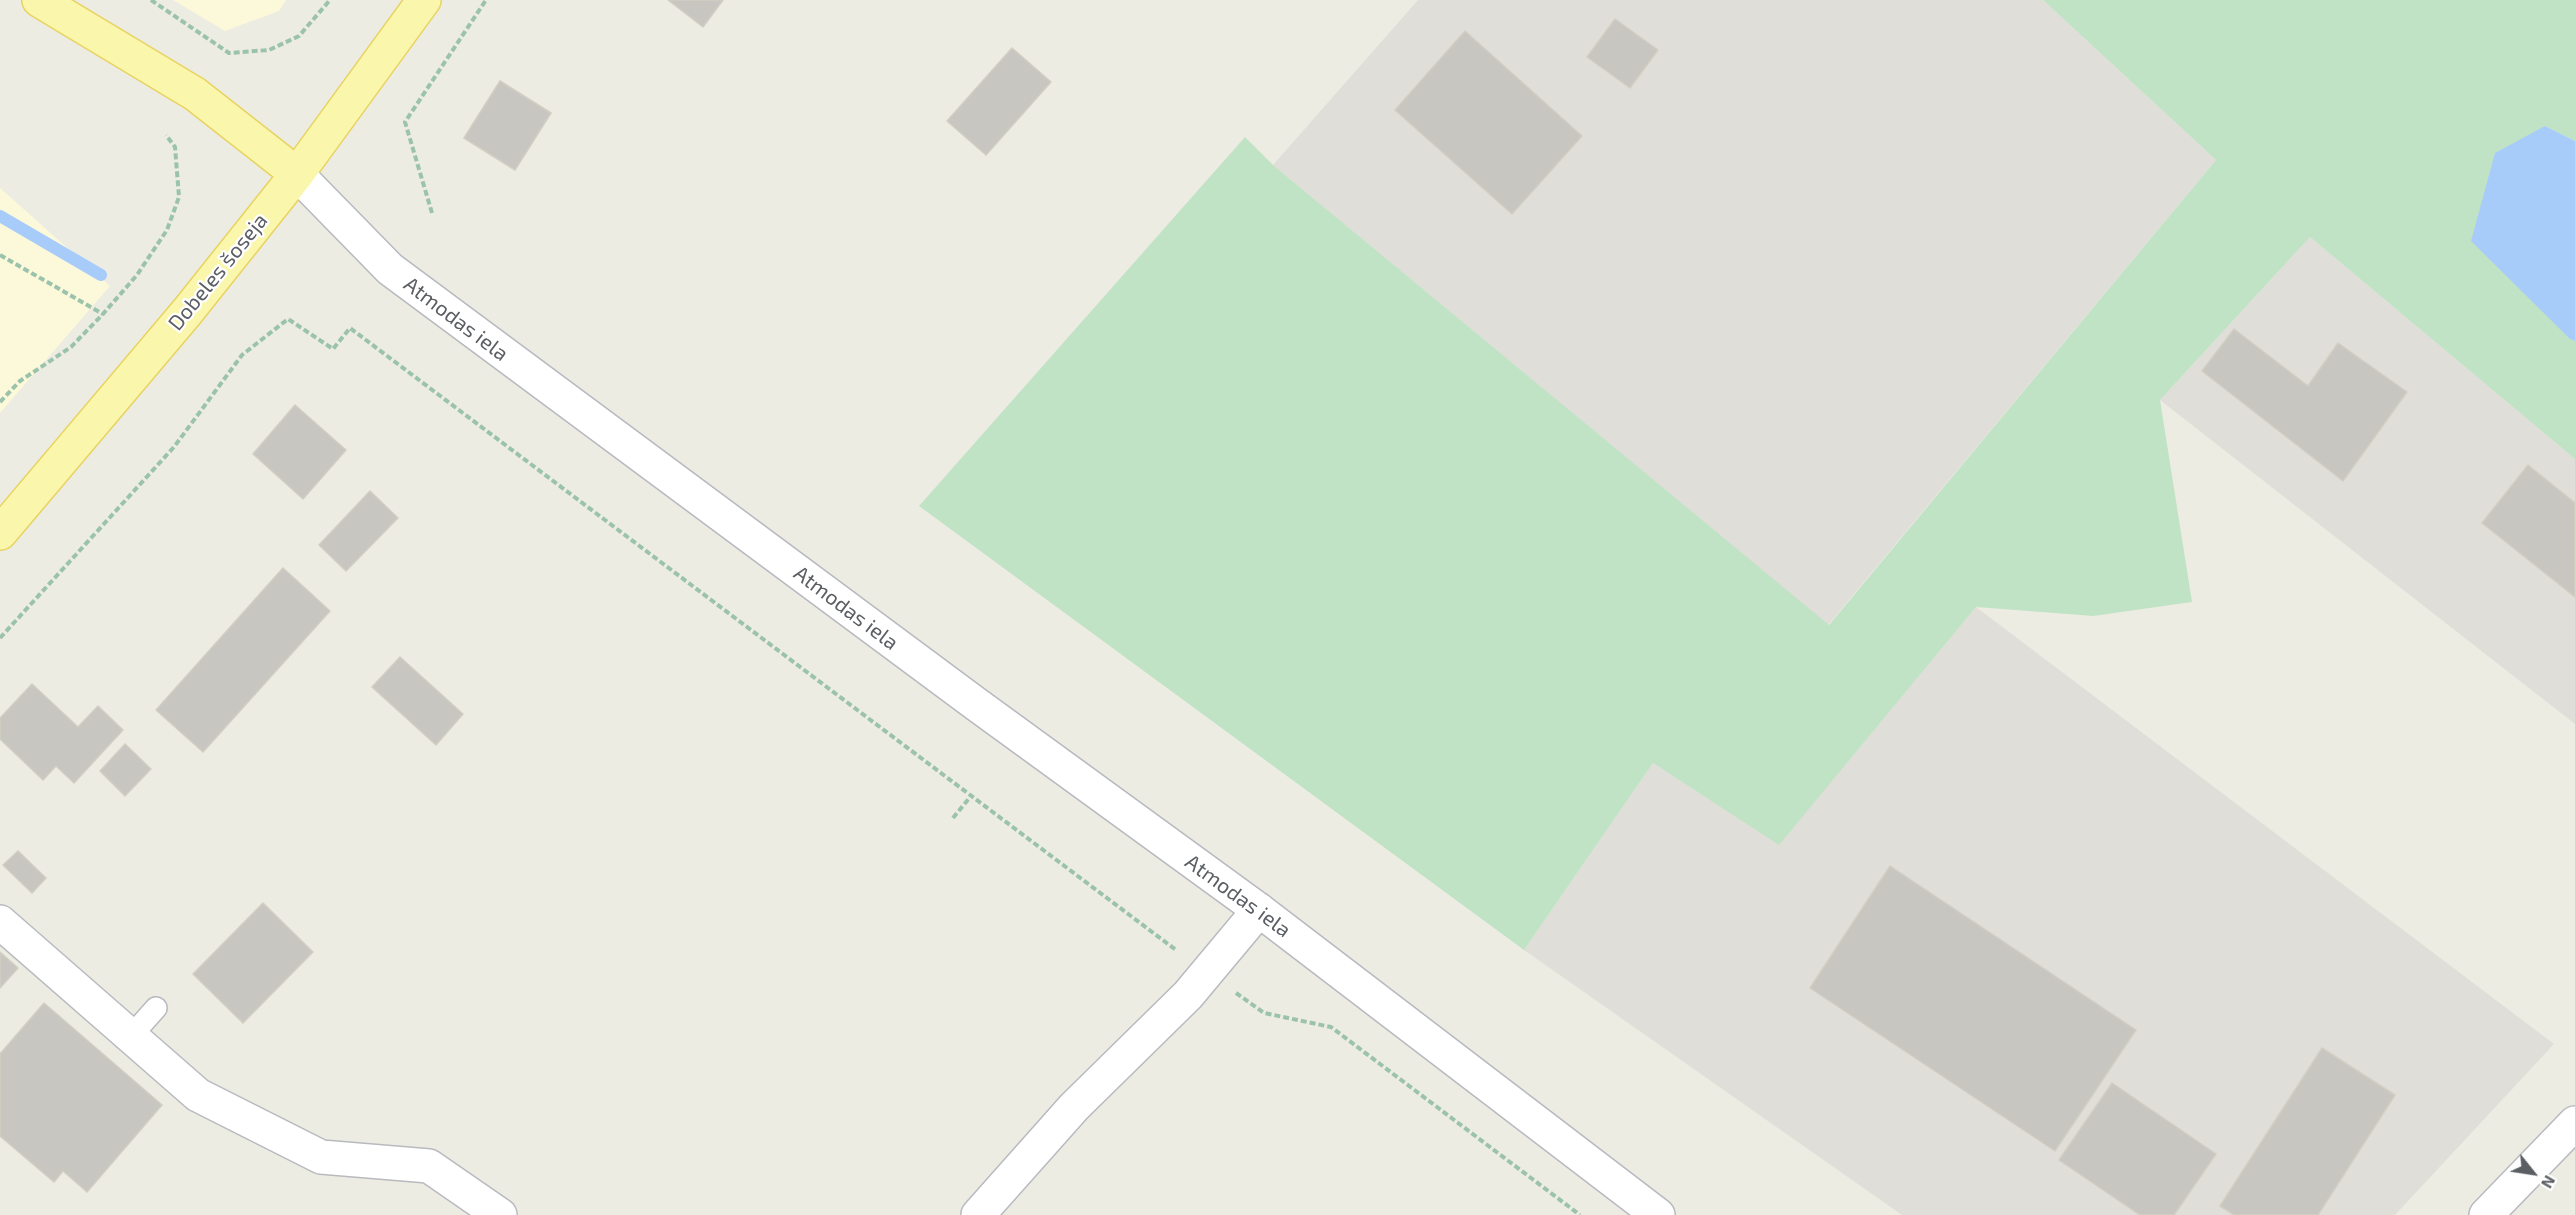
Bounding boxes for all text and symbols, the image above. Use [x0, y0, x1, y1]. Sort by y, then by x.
street label: Dobeles šoseja [163, 208, 273, 336]
street label: Atmodas iela [399, 272, 513, 366]
street label: Atmodas iela [789, 561, 903, 655]
street label: Atmodas iela [1180, 849, 1296, 943]
north arrow [2503, 1143, 2563, 1203]
text: N [2538, 1172, 2560, 1192]

